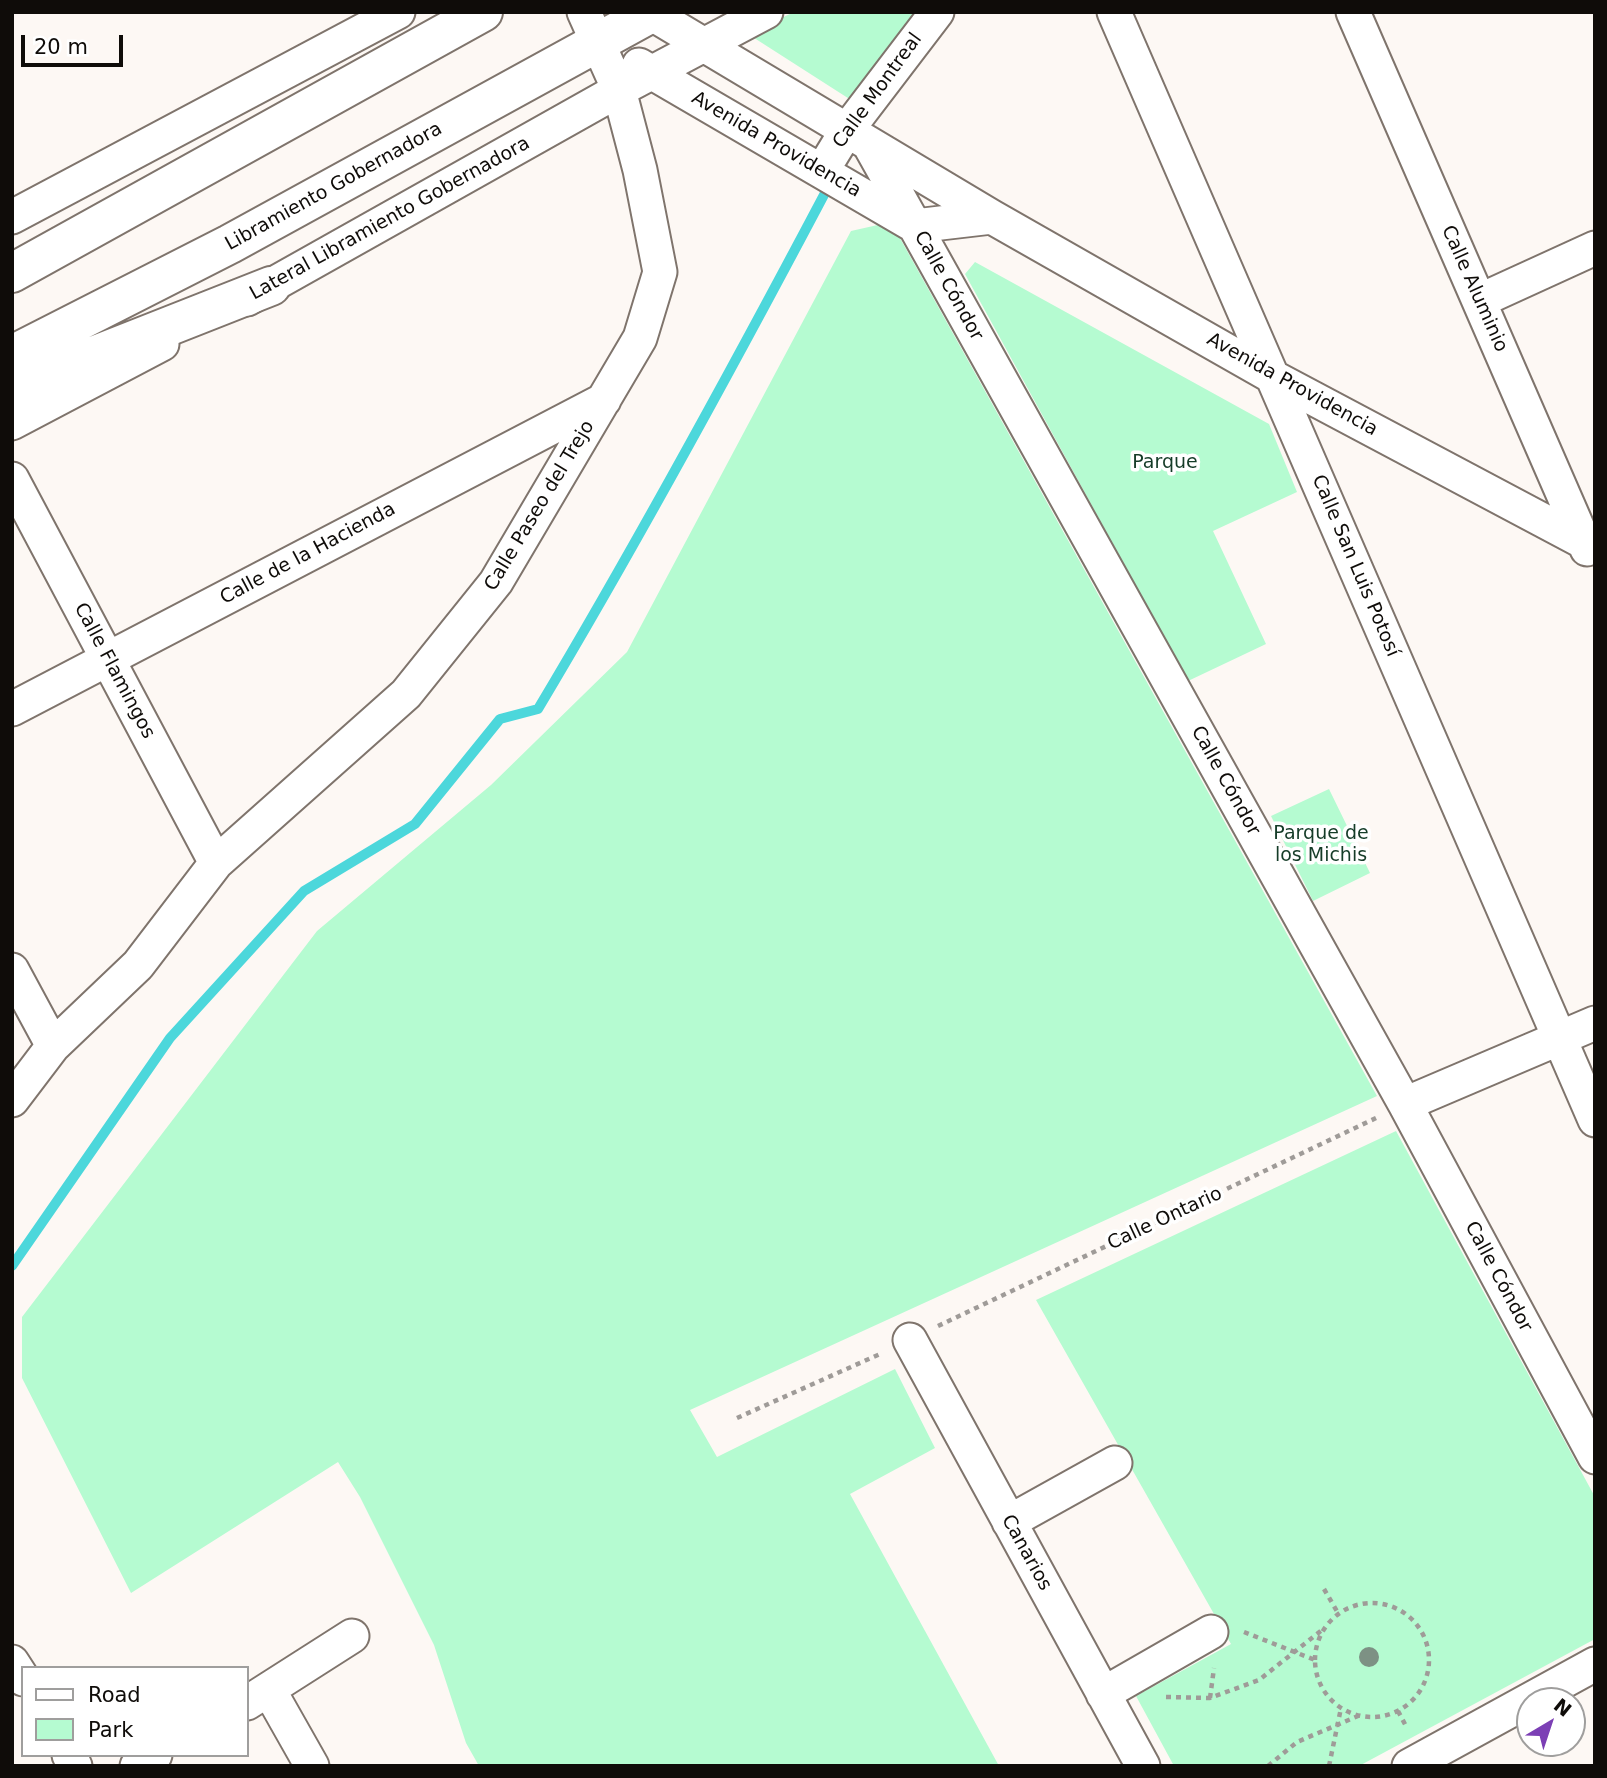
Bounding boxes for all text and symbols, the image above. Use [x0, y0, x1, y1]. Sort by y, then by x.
scale bar [24, 21, 126, 65]
street label: Calle Montreal [829, 29, 927, 153]
text: 20 m [34, 35, 88, 59]
street label: Avenida Providencia [687, 87, 865, 203]
street label: Libramiento Gobernadora [222, 118, 446, 256]
street label: Lateral Libramiento Gobernadora [246, 132, 534, 306]
street label: Calle Aluminio [1436, 222, 1512, 356]
street label: Calle Cóndor [909, 227, 987, 345]
street label: Avenida Providencia [1203, 329, 1381, 441]
street label: Calle Paseo del Trejo [480, 417, 600, 595]
park label: Parque [1132, 452, 1198, 474]
street label: Calle San Luis Potosí [1306, 472, 1404, 660]
street label: Calle de la Hacienda [217, 498, 399, 610]
street label: Calle Flamingos [69, 599, 159, 743]
street label: Calle Cóndor [1186, 722, 1264, 840]
park label: Parque de los Michis [1273, 823, 1369, 867]
street label: Calle Ontario [1104, 1182, 1226, 1256]
street label: Calle Cóndor [1459, 1218, 1537, 1336]
street label: Canarios [996, 1511, 1056, 1595]
legend [21, 1666, 248, 1757]
text: Road [88, 1683, 141, 1707]
north arrow [1516, 1687, 1586, 1757]
text: N [1550, 1694, 1576, 1721]
text: Park [88, 1718, 133, 1742]

